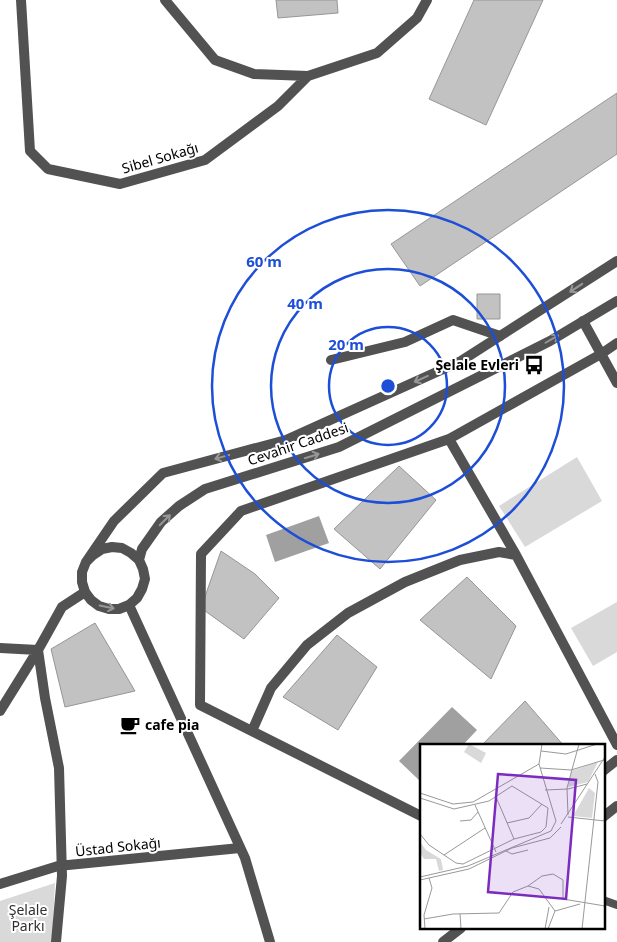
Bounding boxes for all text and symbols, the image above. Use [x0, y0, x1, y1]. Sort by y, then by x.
street label: Sibel Sokağı [119, 138, 200, 178]
text: 60 m [246, 251, 282, 271]
one-way arrow [569, 282, 583, 293]
text: 40 m [287, 293, 323, 313]
text: 20 m [328, 334, 364, 354]
one-way arrow [545, 334, 559, 344]
bus stop icon: Şelale Evleri [523, 354, 545, 376]
place label: Şelale Evleri [435, 355, 519, 374]
one-way arrow [414, 375, 429, 385]
centre of rings [379, 377, 397, 395]
street label: Cevahir Caddesi [245, 417, 351, 470]
one-way arrow [303, 450, 319, 460]
one-way arrow [214, 453, 230, 462]
one-way arrow [159, 514, 171, 526]
one-way arrow [98, 603, 114, 612]
cafe icon: cafe pia [119, 714, 141, 736]
place label: cafe pia [145, 715, 199, 734]
inset map [420, 744, 604, 930]
street label: Üstad Sokağı [74, 833, 162, 860]
park label: Şelale Parkı [9, 900, 47, 935]

